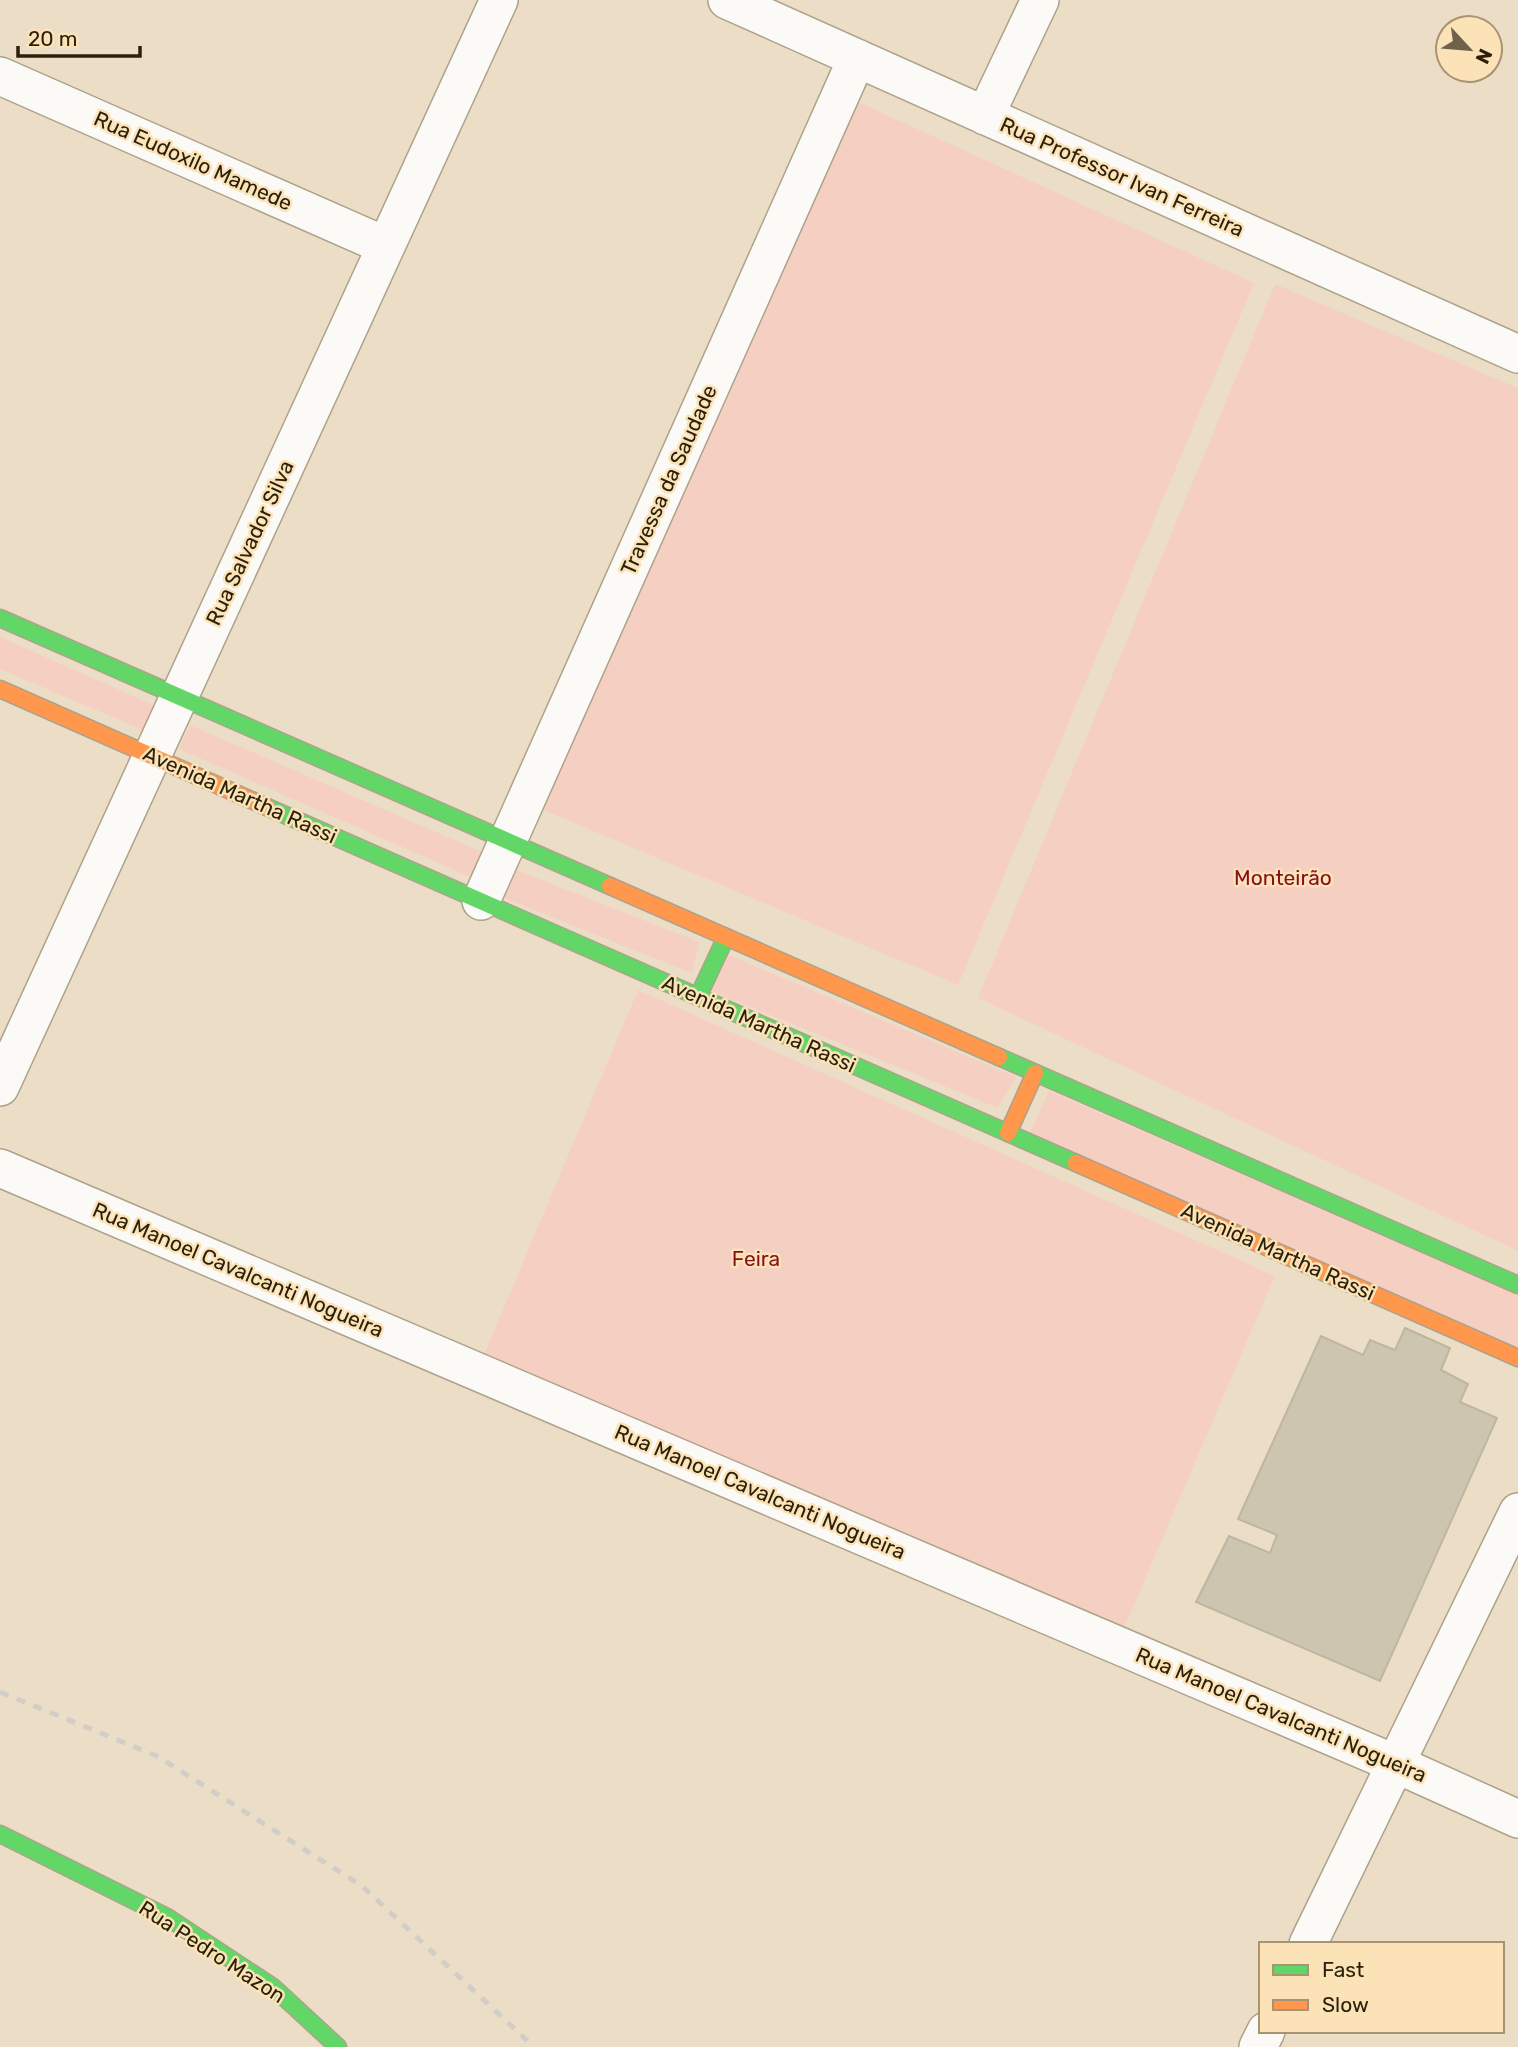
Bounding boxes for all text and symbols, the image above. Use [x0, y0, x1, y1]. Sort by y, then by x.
scale bar [18, 14, 140, 58]
north arrow [1434, 14, 1504, 84]
text: 20 m [28, 26, 77, 51]
text: N [1470, 45, 1497, 67]
street label: Rua Eudoxilo Mamede [90, 106, 296, 216]
street label: Rua Professor Ivan Ferreira [996, 111, 1248, 242]
street label: Travessa da Saudade [615, 381, 722, 579]
street label: Rua Salvador Silva [200, 456, 299, 629]
street label: Avenida Martha Rassi [140, 741, 341, 849]
park label: Monteirão [1234, 865, 1332, 890]
street label: Avenida Martha Rassi [659, 970, 860, 1078]
street label: Rua Manoel Cavalcanti Nogueira [89, 1197, 387, 1342]
street label: Avenida Martha Rassi [1178, 1198, 1379, 1306]
park label: Feira [732, 1246, 780, 1271]
street label: Rua Manoel Cavalcanti Nogueira [611, 1419, 909, 1564]
street label: Rua Manoel Cavalcanti Nogueira [1132, 1642, 1430, 1787]
street label: Rua Pedro Mazon [134, 1895, 290, 2008]
legend [1259, 1942, 1504, 2033]
text: Fast [1322, 1957, 1364, 1982]
text: Slow [1322, 1992, 1369, 2017]

